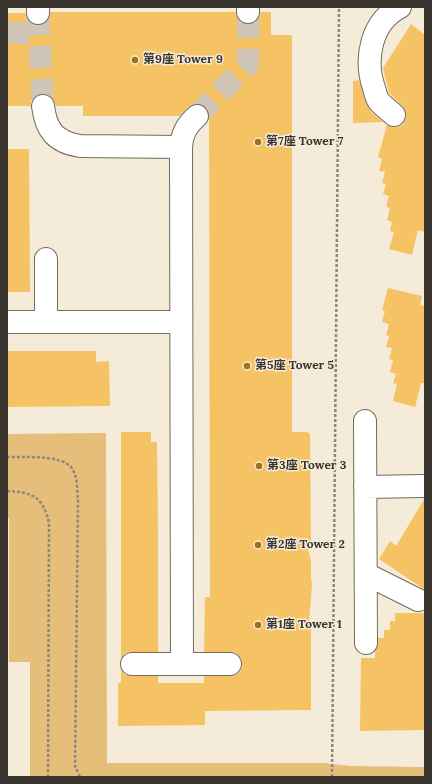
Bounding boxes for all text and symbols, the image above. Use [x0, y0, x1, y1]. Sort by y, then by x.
place label: 第9座 Tower 9 [143, 53, 223, 67]
marker: 第9座 Tower 9 [130, 55, 140, 65]
place label: 第7座 Tower 7 [266, 135, 343, 149]
marker: 第7座 Tower 7 [253, 137, 263, 147]
place label: 第5座 Tower 5 [255, 359, 334, 373]
marker: 第5座 Tower 5 [242, 361, 252, 371]
place label: 第3座 Tower 3 [267, 459, 346, 473]
marker: 第3座 Tower 3 [254, 461, 264, 471]
place label: 第2座 Tower 2 [266, 538, 345, 552]
marker: 第2座 Tower 2 [253, 540, 263, 550]
place label: 第1座 Tower 1 [266, 618, 342, 632]
marker: 第1座 Tower 1 [253, 620, 263, 630]

